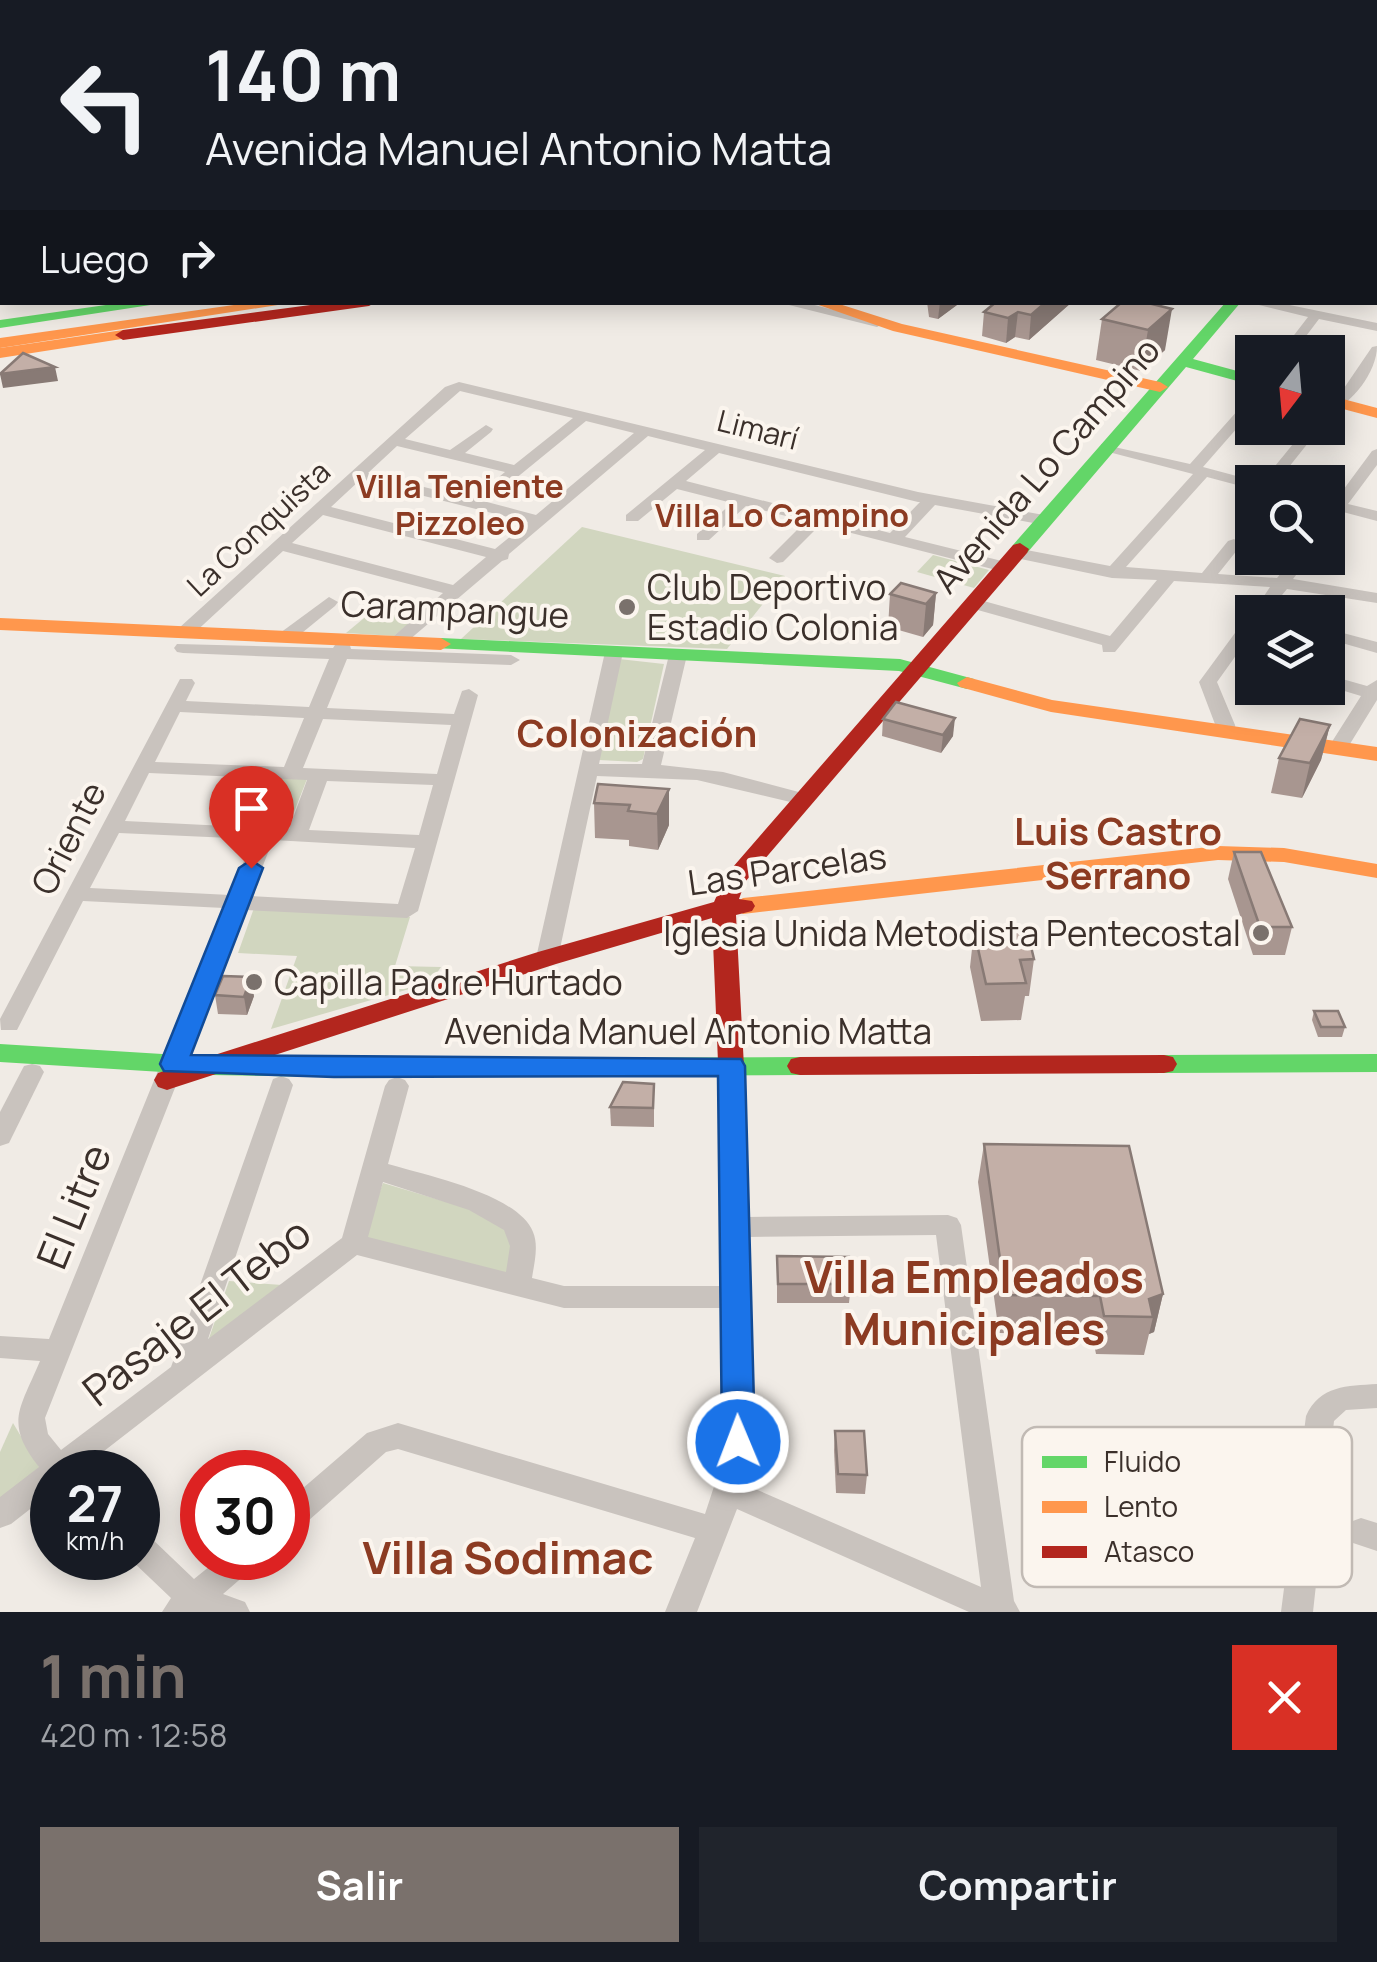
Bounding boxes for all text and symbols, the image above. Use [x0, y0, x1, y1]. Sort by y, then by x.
text: 140 m [205, 26, 401, 122]
icon: left [40, 40, 170, 170]
text: Avenida Manuel Antonio Matta [205, 117, 832, 179]
icon: right [169, 230, 224, 285]
text: Luego [40, 232, 149, 284]
street label: Avenida Lo Campino [922, 327, 1170, 603]
north arrow [1235, 335, 1345, 445]
map controls [1235, 335, 1345, 705]
street label: Limarí [713, 399, 803, 459]
street label: La Conquista [177, 451, 339, 605]
district label: Villa Teniente Pizzoleo [356, 464, 564, 545]
button: search [1235, 465, 1345, 575]
district label: Villa Lo Campino [655, 493, 909, 537]
place label: Club Deportivo Estadio Colonia [647, 563, 898, 651]
street label: Carampangue [340, 579, 570, 639]
button: layers [1235, 595, 1345, 705]
marker: Club Deportivo Estadio Colonia [616, 596, 638, 618]
district label: Colonización [517, 706, 757, 758]
pin [209, 766, 294, 869]
street label: Oriente [19, 773, 117, 903]
icon: arrive [224, 781, 279, 836]
district label: Luis Castro Serrano [1014, 804, 1222, 900]
street label: Las Parcelas [685, 831, 889, 907]
place label: Iglesia Unida Metodista Pentecostal [663, 909, 1241, 957]
marker: Iglesia Unida Metodista Pentecostal [1250, 922, 1272, 944]
place label: Capilla Padre Hurtado [274, 958, 623, 1006]
marker: Capilla Padre Hurtado [243, 971, 265, 993]
street label: Avenida Manuel Antonio Matta [444, 1007, 932, 1055]
street label: El Litre [22, 1135, 124, 1277]
street label: Pasaje El Tebo [70, 1204, 322, 1418]
district label: Villa Empleados Municipales [804, 1245, 1144, 1359]
position arrow [686, 1390, 790, 1494]
legend [1022, 1427, 1352, 1587]
text: Fluido [1104, 1442, 1181, 1480]
speed limit sign: 30 [180, 1450, 310, 1580]
text: 27 [67, 1469, 123, 1537]
text: Lento [1104, 1487, 1178, 1525]
text: km/h [66, 1523, 124, 1558]
district label: Villa Sodimac [363, 1526, 653, 1588]
text: Atasco [1104, 1532, 1194, 1570]
text: 1 min [40, 1634, 187, 1716]
button: close [1232, 1645, 1337, 1750]
text: 420 m · 12:58 [40, 1713, 228, 1757]
button: Salir [40, 1827, 679, 1942]
button: Compartir [699, 1827, 1337, 1942]

